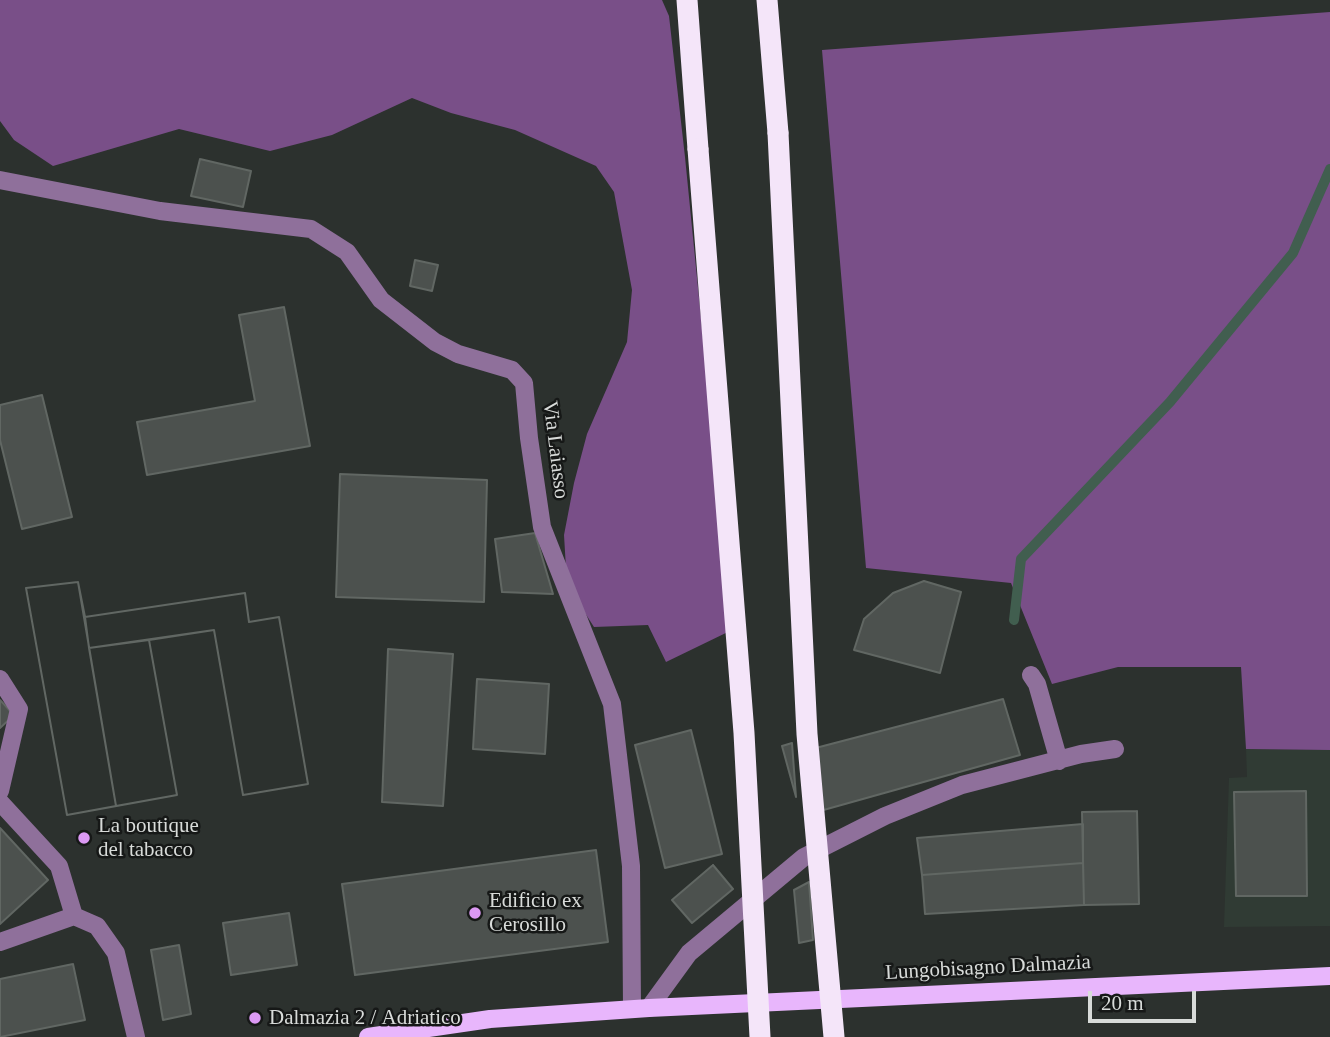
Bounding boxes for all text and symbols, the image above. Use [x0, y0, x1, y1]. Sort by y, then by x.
street label: Via Laiasso [536, 400, 574, 500]
place label: La boutique del tabacco [98, 813, 199, 863]
marker: La boutique del tabacco [76, 830, 92, 846]
place label: Edificio ex Cerosillo [489, 888, 582, 938]
marker: Edificio ex Cerosillo [467, 905, 483, 921]
street label: Lungobisagno Dalmazia [885, 950, 1091, 986]
scale bar [1092, 978, 1200, 1022]
text: 20 m [1101, 991, 1144, 1015]
place label: Dalmazia 2 / Adriatico [269, 1005, 461, 1031]
marker: Dalmazia 2 / Adriatico [247, 1010, 263, 1026]

